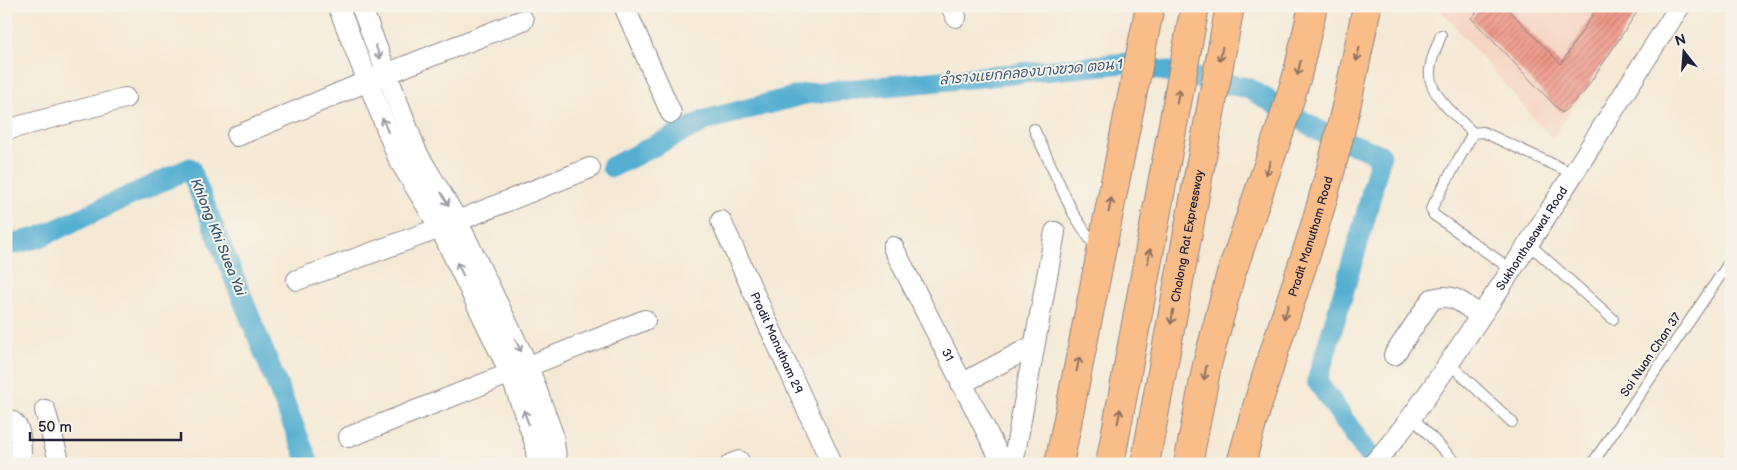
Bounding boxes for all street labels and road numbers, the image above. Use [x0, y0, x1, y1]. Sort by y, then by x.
street label: Chalong Rat Expressway [1168, 168, 1207, 303]
street label: Pradit Manutham Road [1285, 175, 1336, 298]
street label: Sukhonthasawat Road [1493, 184, 1571, 293]
street label: Pradit Manutham 29 [747, 290, 806, 396]
street label: Soi Nuan Chan 37 [1617, 310, 1685, 400]
street label: 31 [938, 346, 957, 364]

